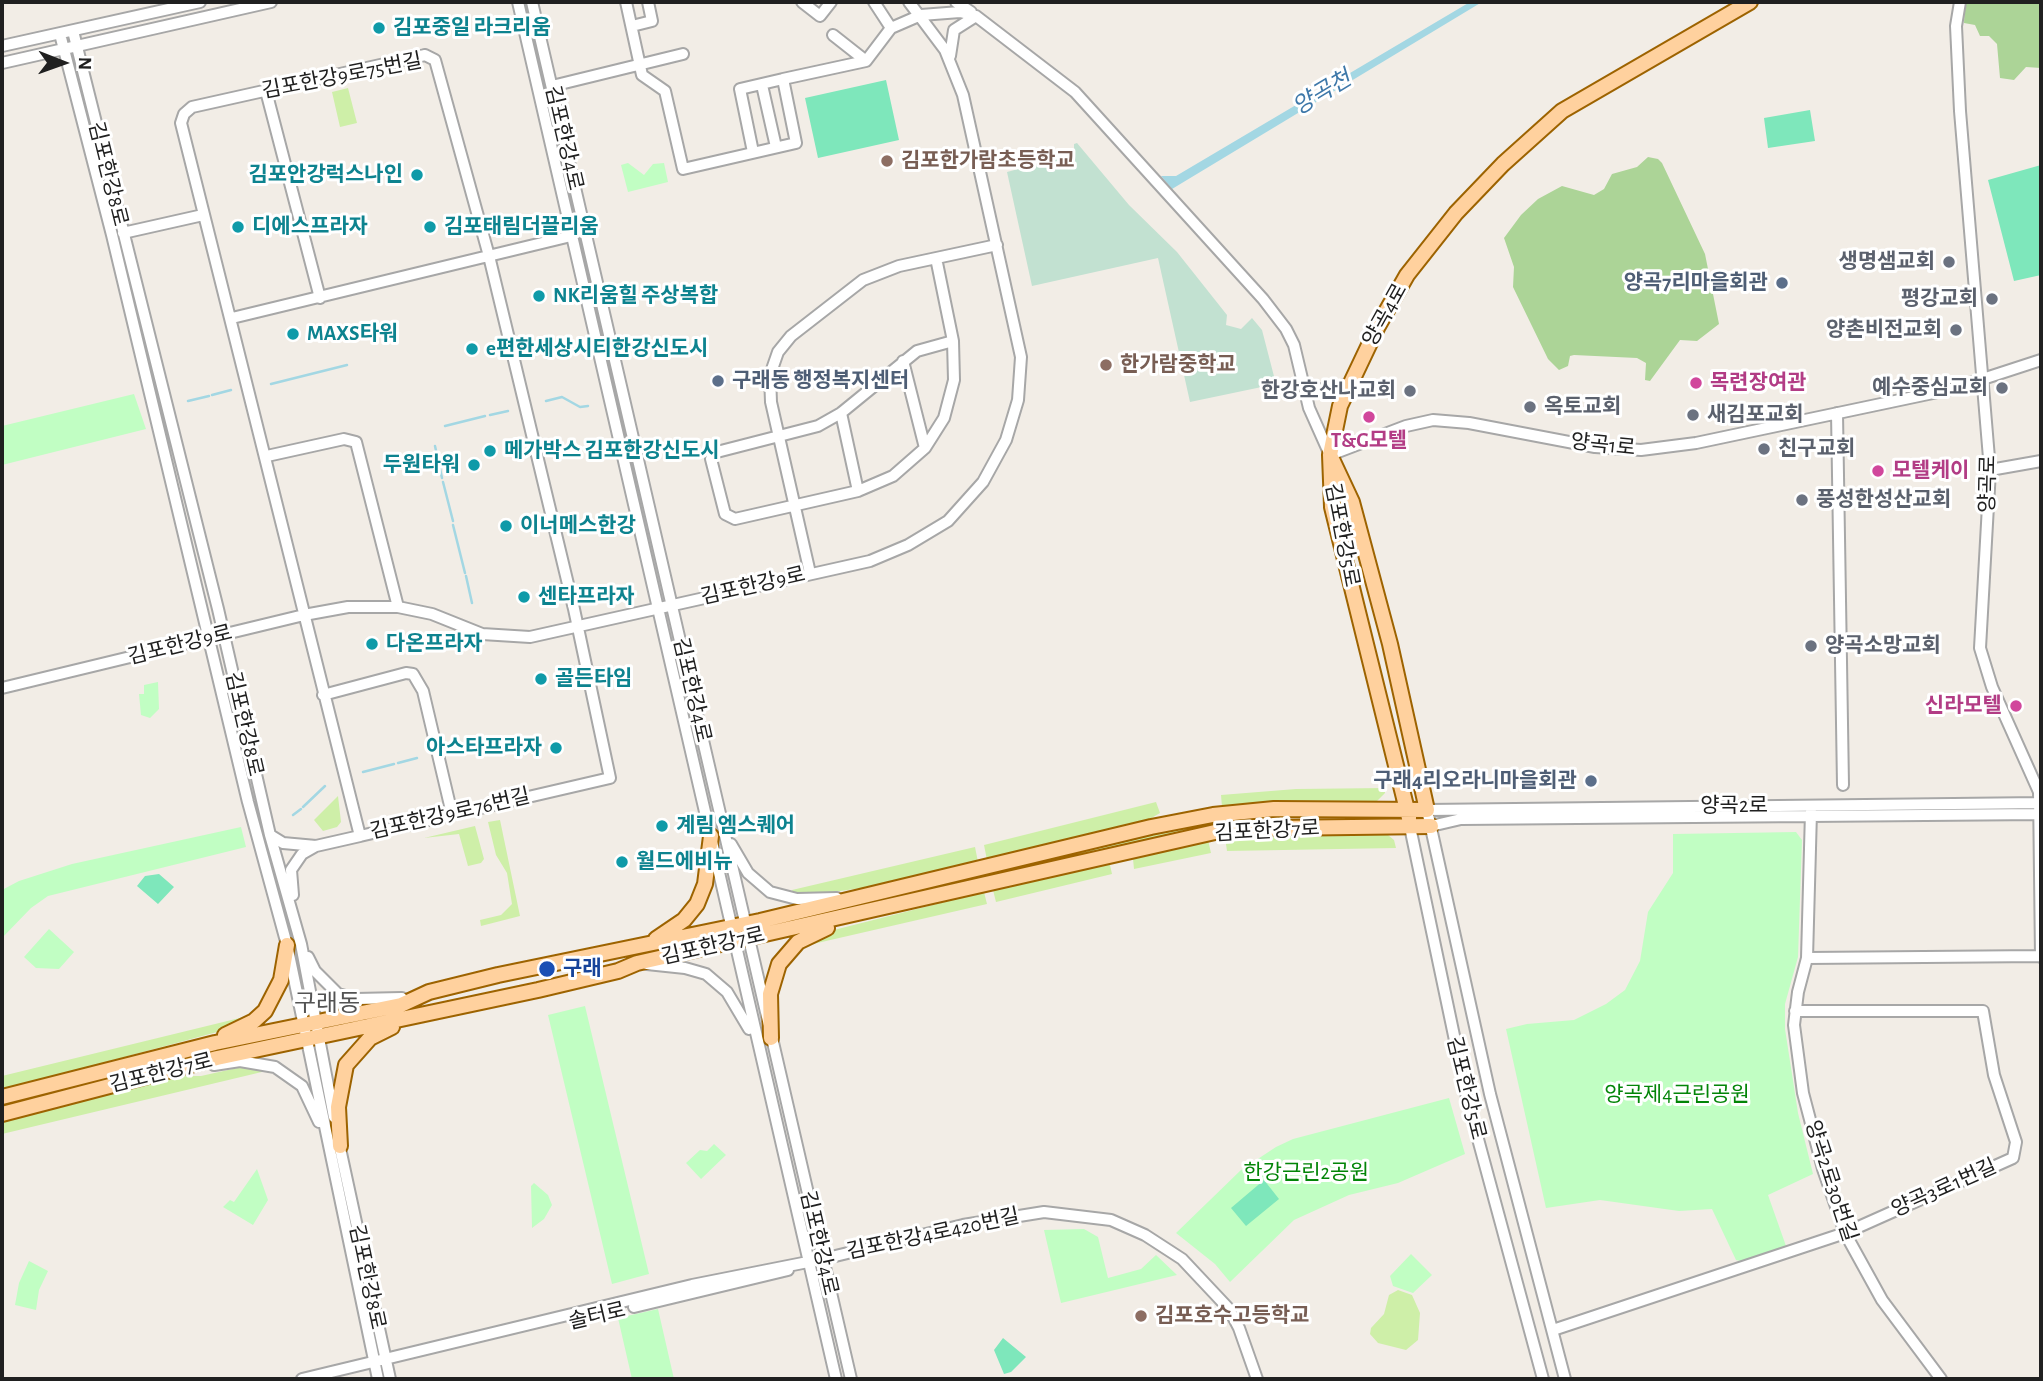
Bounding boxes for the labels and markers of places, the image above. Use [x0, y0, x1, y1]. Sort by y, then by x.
place label: 김포중일 라크리움 [393, 15, 551, 41]
marker: 김포중일 라크리움 [371, 20, 387, 36]
place label: 김포한가람초등학교 [901, 148, 1075, 174]
marker: 김포한가람초등학교 [879, 153, 895, 169]
place label: 김포안강럭스나인 [248, 162, 403, 188]
marker: 김포안강럭스나인 [409, 167, 425, 183]
place label: 디에스프라자 [252, 214, 368, 240]
place label: 김포태림더끌리움 [444, 214, 599, 240]
marker: 디에스프라자 [230, 219, 246, 235]
marker: 김포태림더끌리움 [422, 219, 438, 235]
place label: 생명샘교회 [1838, 249, 1935, 275]
marker: 생명샘교회 [1941, 254, 1957, 270]
place label: 양곡7리마을회관 [1624, 270, 1768, 296]
marker: 양곡7리마을회관 [1774, 275, 1790, 291]
place label: NK리움힐 주상복합 [553, 283, 718, 309]
place label: 평강교회 [1901, 286, 1978, 312]
marker: NK리움힐 주상복합 [531, 288, 547, 304]
marker: 평강교회 [1984, 291, 2000, 307]
place label: 양촌비전교회 [1826, 317, 1942, 343]
place label: MAXS타워 [307, 321, 398, 347]
marker: 양촌비전교회 [1948, 322, 1964, 338]
marker: MAXS타워 [285, 326, 301, 342]
place label: e편한세상시티한강신도시 [486, 336, 708, 362]
marker: e편한세상시티한강신도시 [464, 341, 480, 357]
place label: 한가람중학교 [1120, 352, 1236, 378]
marker: 한가람중학교 [1098, 357, 1114, 373]
place label: 구래동 행정복지센터 [732, 368, 909, 394]
place label: 목련장여관 [1710, 370, 1807, 396]
marker: 구래동 행정복지센터 [710, 373, 726, 389]
marker: 목련장여관 [1688, 375, 1704, 391]
place label: 예수중심교회 [1872, 375, 1988, 401]
place label: 한강호산나교회 [1261, 378, 1396, 404]
marker: 예수중심교회 [1994, 380, 2010, 396]
marker: 한강호산나교회 [1402, 383, 1418, 399]
place label: 옥토교회 [1544, 394, 1621, 420]
marker: 옥토교회 [1522, 399, 1538, 415]
place label: 새김포교회 [1707, 402, 1804, 428]
marker: 새김포교회 [1685, 407, 1701, 423]
marker: T&G모텔 [1361, 409, 1377, 425]
place label: T&G모텔 [1331, 428, 1407, 454]
place label: 친구교회 [1778, 436, 1855, 462]
place label: 메가박스 김포한강신도시 [504, 438, 720, 464]
marker: 친구교회 [1756, 441, 1772, 457]
marker: 메가박스 김포한강신도시 [482, 443, 498, 459]
place label: 두원타워 [383, 452, 460, 478]
marker: 두원타워 [466, 457, 482, 473]
place label: 모텔케이 [1892, 458, 1969, 484]
marker: 모텔케이 [1870, 463, 1886, 479]
place label: 풍성한성산교회 [1816, 487, 1951, 513]
marker: 풍성한성산교회 [1794, 492, 1810, 508]
place label: 이너메스한강 [520, 513, 636, 539]
marker: 이너메스한강 [498, 518, 514, 534]
place label: 센타프라자 [538, 584, 635, 610]
marker: 센타프라자 [516, 589, 532, 605]
place label: 다온프라자 [386, 631, 483, 657]
place label: 양곡소망교회 [1825, 633, 1941, 659]
marker: 다온프라자 [364, 636, 380, 652]
marker: 양곡소망교회 [1803, 638, 1819, 654]
place label: 골든타임 [555, 666, 632, 692]
marker: 골든타임 [533, 671, 549, 687]
place label: 신라모텔 [1925, 693, 2002, 719]
marker: 신라모텔 [2008, 698, 2024, 714]
place label: 아스타프라자 [426, 735, 542, 761]
marker: 아스타프라자 [548, 740, 564, 756]
place label: 구래4리오라니마을회관 [1373, 768, 1577, 794]
marker: 구래4리오라니마을회관 [1583, 773, 1599, 789]
place label: 계림 엠스퀘어 [676, 813, 795, 839]
marker: 계림 엠스퀘어 [654, 818, 670, 834]
place label: 월드에비뉴 [636, 849, 733, 875]
marker: 월드에비뉴 [614, 854, 630, 870]
place label: 구래 [563, 956, 602, 982]
marker: 구래 [537, 959, 557, 979]
place label: 김포호수고등학교 [1155, 1303, 1310, 1329]
marker: 김포호수고등학교 [1133, 1308, 1149, 1324]

